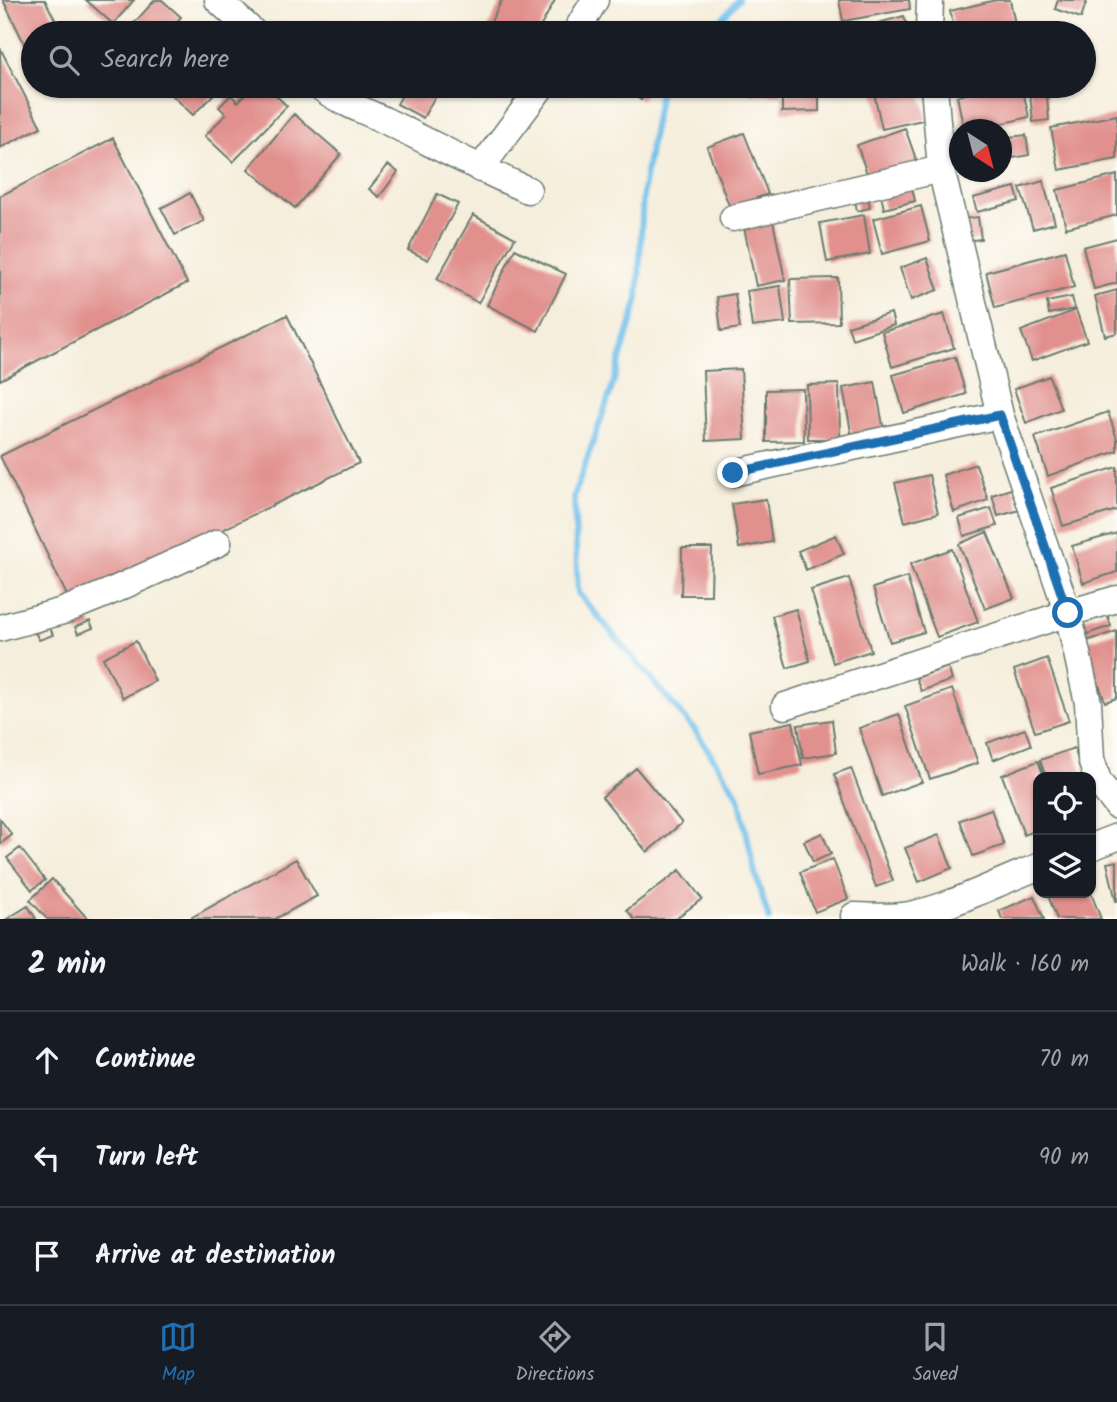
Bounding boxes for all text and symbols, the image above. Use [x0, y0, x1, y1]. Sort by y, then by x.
search box [21, 21, 1096, 98]
text: Search here [101, 39, 229, 81]
icon: search [45, 41, 83, 79]
north arrow [949, 119, 1012, 182]
route end [717, 457, 748, 488]
route start [1052, 597, 1083, 628]
map controls [1033, 772, 1096, 898]
button: locate [1033, 772, 1096, 835]
button: layers [1033, 835, 1096, 898]
text: 2 min [28, 941, 106, 989]
text: Walk · 160 m [961, 947, 1089, 983]
text: Continue [95, 1039, 196, 1081]
icon: ahead [28, 1041, 66, 1079]
text: 70 m [1039, 1042, 1089, 1078]
text: Turn left [95, 1137, 198, 1179]
icon: left [28, 1139, 66, 1177]
text: 90 m [1039, 1140, 1089, 1176]
text: Arrive at destination [95, 1235, 335, 1277]
icon: arrive [28, 1237, 66, 1275]
tab: Map [159, 1318, 197, 1390]
tab: Directions [516, 1318, 594, 1390]
tab: Saved [913, 1318, 958, 1390]

